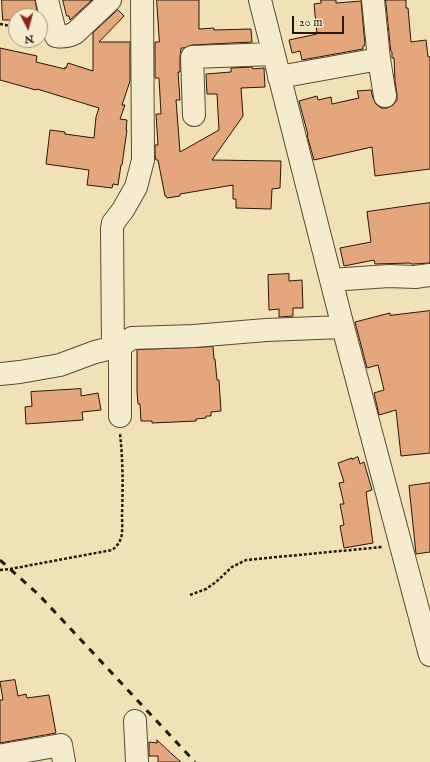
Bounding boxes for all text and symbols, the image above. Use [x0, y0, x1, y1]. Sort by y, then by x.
north arrow [8, 8, 48, 48]
scale bar [294, 8, 346, 34]
text: 20 m [299, 15, 322, 30]
text: N [24, 31, 35, 46]

